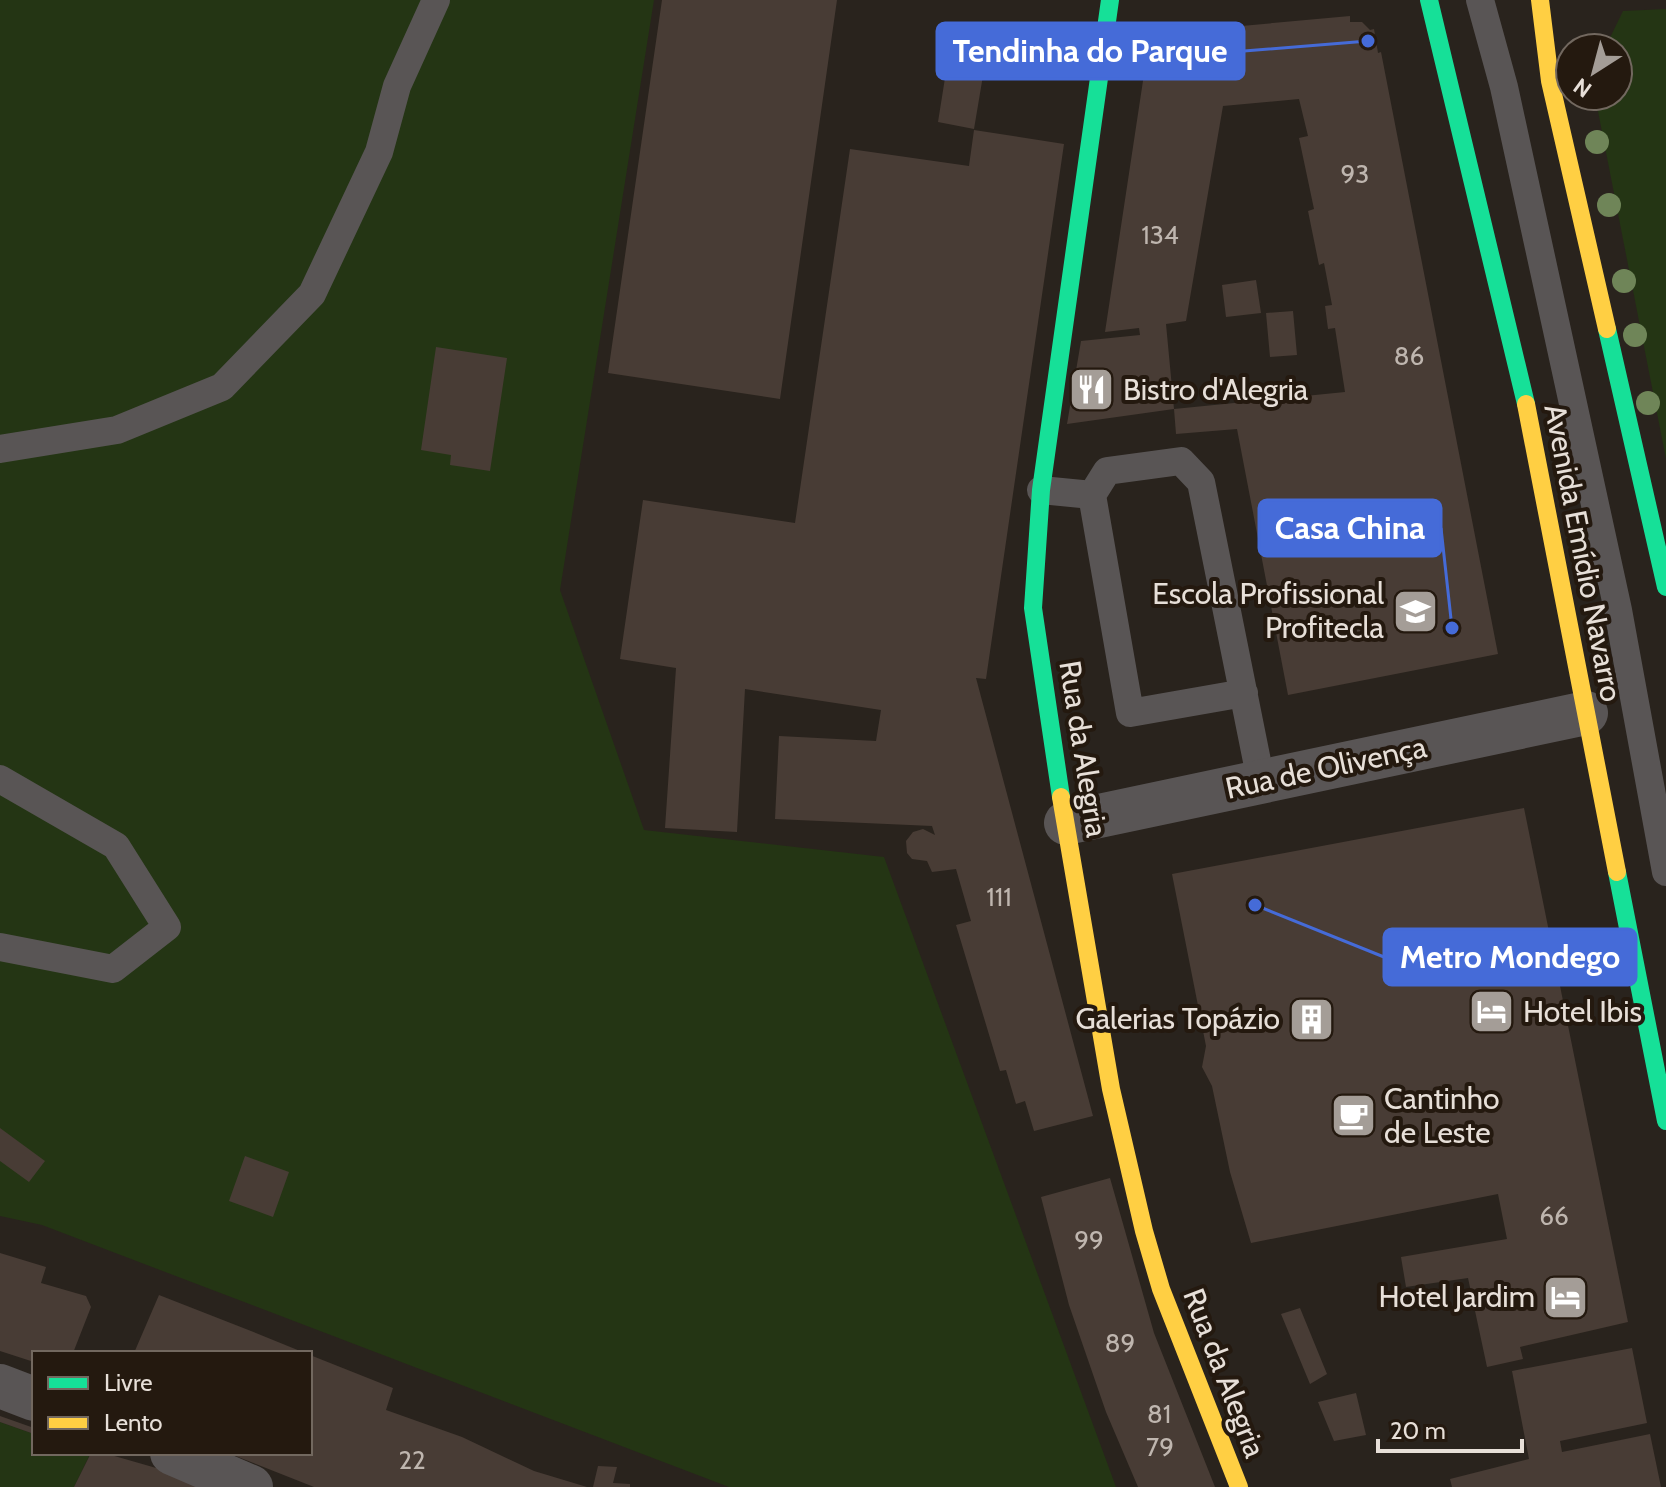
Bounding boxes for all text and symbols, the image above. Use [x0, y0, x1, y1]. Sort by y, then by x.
callout: Tendinha do Parque [937, 23, 1244, 79]
text: Tendinha do Parque [953, 31, 1227, 70]
north arrow [1554, 32, 1634, 112]
text: N [1568, 72, 1597, 103]
house number: 93 [1341, 158, 1369, 190]
house number: 134 [1141, 219, 1179, 251]
house number: 86 [1394, 340, 1424, 372]
restaurant icon: Bistro d'Alegria [1068, 366, 1116, 414]
place label: Bistro d'Alegria [1123, 371, 1309, 408]
street label: Avenida Emídio Navarro [1536, 401, 1630, 705]
callout: Casa China [1259, 500, 1441, 556]
text: Casa China [1275, 508, 1425, 547]
place label: Escola Profissional Profitecla [1152, 575, 1385, 646]
school or university icon: Escola Profissional Profitecla [1391, 587, 1439, 635]
street label: Rua da Alegria [1051, 658, 1116, 840]
street label: Rua de Olivença [1222, 728, 1430, 807]
house number: 111 [986, 881, 1012, 913]
callout: Metro Mondego [1384, 929, 1636, 985]
text: Metro Mondego [1400, 937, 1620, 976]
hotel icon: Hotel Ibis [1468, 988, 1516, 1036]
place label: Hotel Ibis [1523, 993, 1642, 1030]
building icon: Galerias Topázio [1287, 995, 1335, 1043]
place label: Galerias Topázio [1076, 1000, 1280, 1037]
place label: Cantinho de Leste [1384, 1080, 1499, 1151]
cafe icon: Cantinho de Leste [1329, 1092, 1377, 1140]
house number: 66 [1539, 1200, 1569, 1232]
house number: 99 [1074, 1224, 1104, 1256]
hotel icon: Hotel Jardim [1542, 1273, 1590, 1321]
place label: Hotel Jardim [1379, 1278, 1535, 1315]
street label: Rua da Alegria [1175, 1283, 1274, 1463]
house number: 89 [1105, 1327, 1135, 1359]
legend [32, 1351, 312, 1455]
text: Livre [104, 1368, 152, 1397]
house number: 81 [1147, 1398, 1171, 1430]
scale bar [1378, 1403, 1522, 1453]
text: Lento [104, 1408, 163, 1437]
text: 20 m [1390, 1416, 1446, 1445]
house number: 79 [1146, 1431, 1174, 1463]
house number: 22 [398, 1444, 426, 1476]

